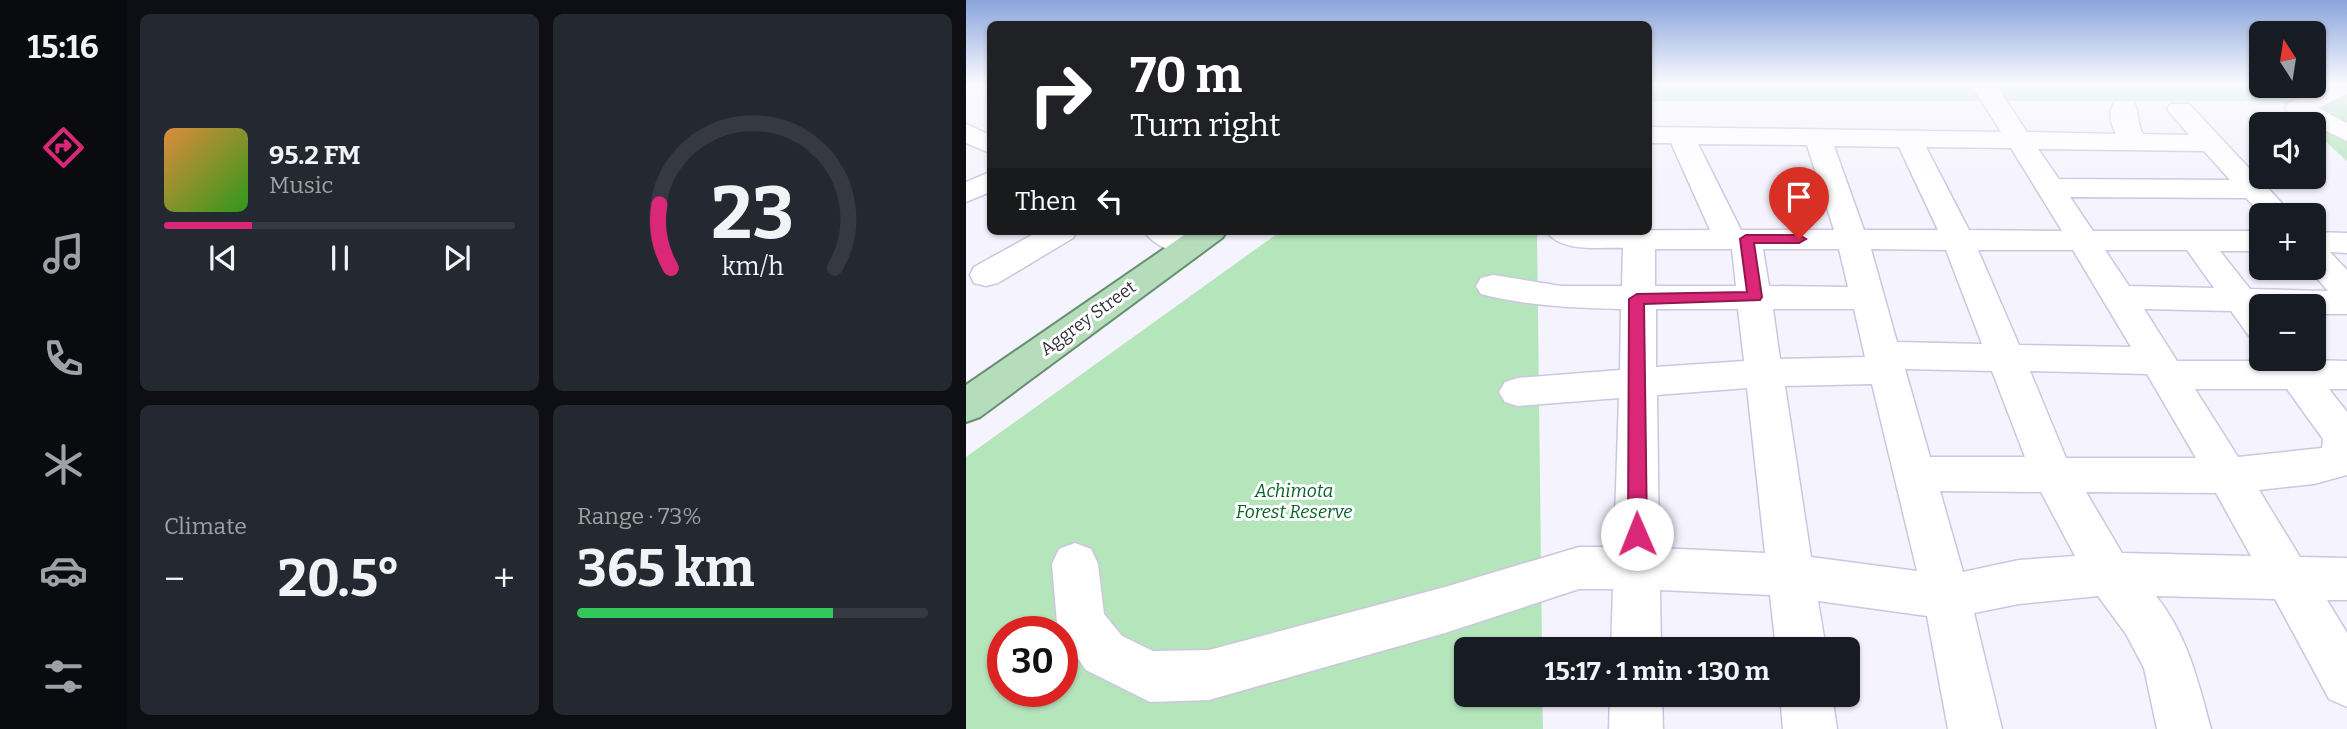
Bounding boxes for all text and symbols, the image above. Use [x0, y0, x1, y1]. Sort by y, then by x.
north arrow [2249, 21, 2326, 98]
map controls [2249, 21, 2326, 371]
text: 15:16 [27, 28, 99, 66]
text: 70 m [1130, 46, 1242, 105]
icon: right [1015, 49, 1106, 140]
text: Turn right [1130, 106, 1281, 144]
button: sound [2249, 112, 2326, 189]
icon: directions [39, 123, 88, 172]
text: 95.2 FM [269, 140, 360, 171]
pin [1769, 167, 1829, 239]
text: Music [269, 171, 333, 199]
text: 23 [711, 171, 794, 258]
icon: arrive [1780, 178, 1818, 216]
icon: left [1091, 182, 1129, 220]
text: Then [1015, 186, 1077, 217]
button: + [2249, 203, 2326, 280]
icon: music [39, 229, 88, 278]
icon: previous [204, 239, 242, 277]
icon: pause [321, 239, 359, 277]
icon: next [438, 239, 476, 277]
text: km/h [722, 252, 784, 282]
street label: Aggrey Street [1036, 276, 1141, 360]
button: − [2249, 294, 2326, 371]
icon: phone [39, 334, 88, 383]
icon: climate [39, 440, 88, 489]
park label: Achimota Forest Reserve [1236, 480, 1352, 523]
position arrow [1600, 497, 1674, 571]
text: Range · 73% [577, 502, 702, 530]
text: Climate [164, 512, 247, 540]
text: 365 km [577, 537, 754, 600]
icon: car [39, 546, 88, 595]
text: 20.5° [278, 547, 401, 610]
text: − [164, 556, 185, 602]
text: + [493, 556, 515, 602]
speed limit sign: 30 [987, 616, 1078, 707]
icon: filters [39, 652, 88, 701]
text: 15:17 · 1 min · 130 m [1544, 656, 1770, 687]

